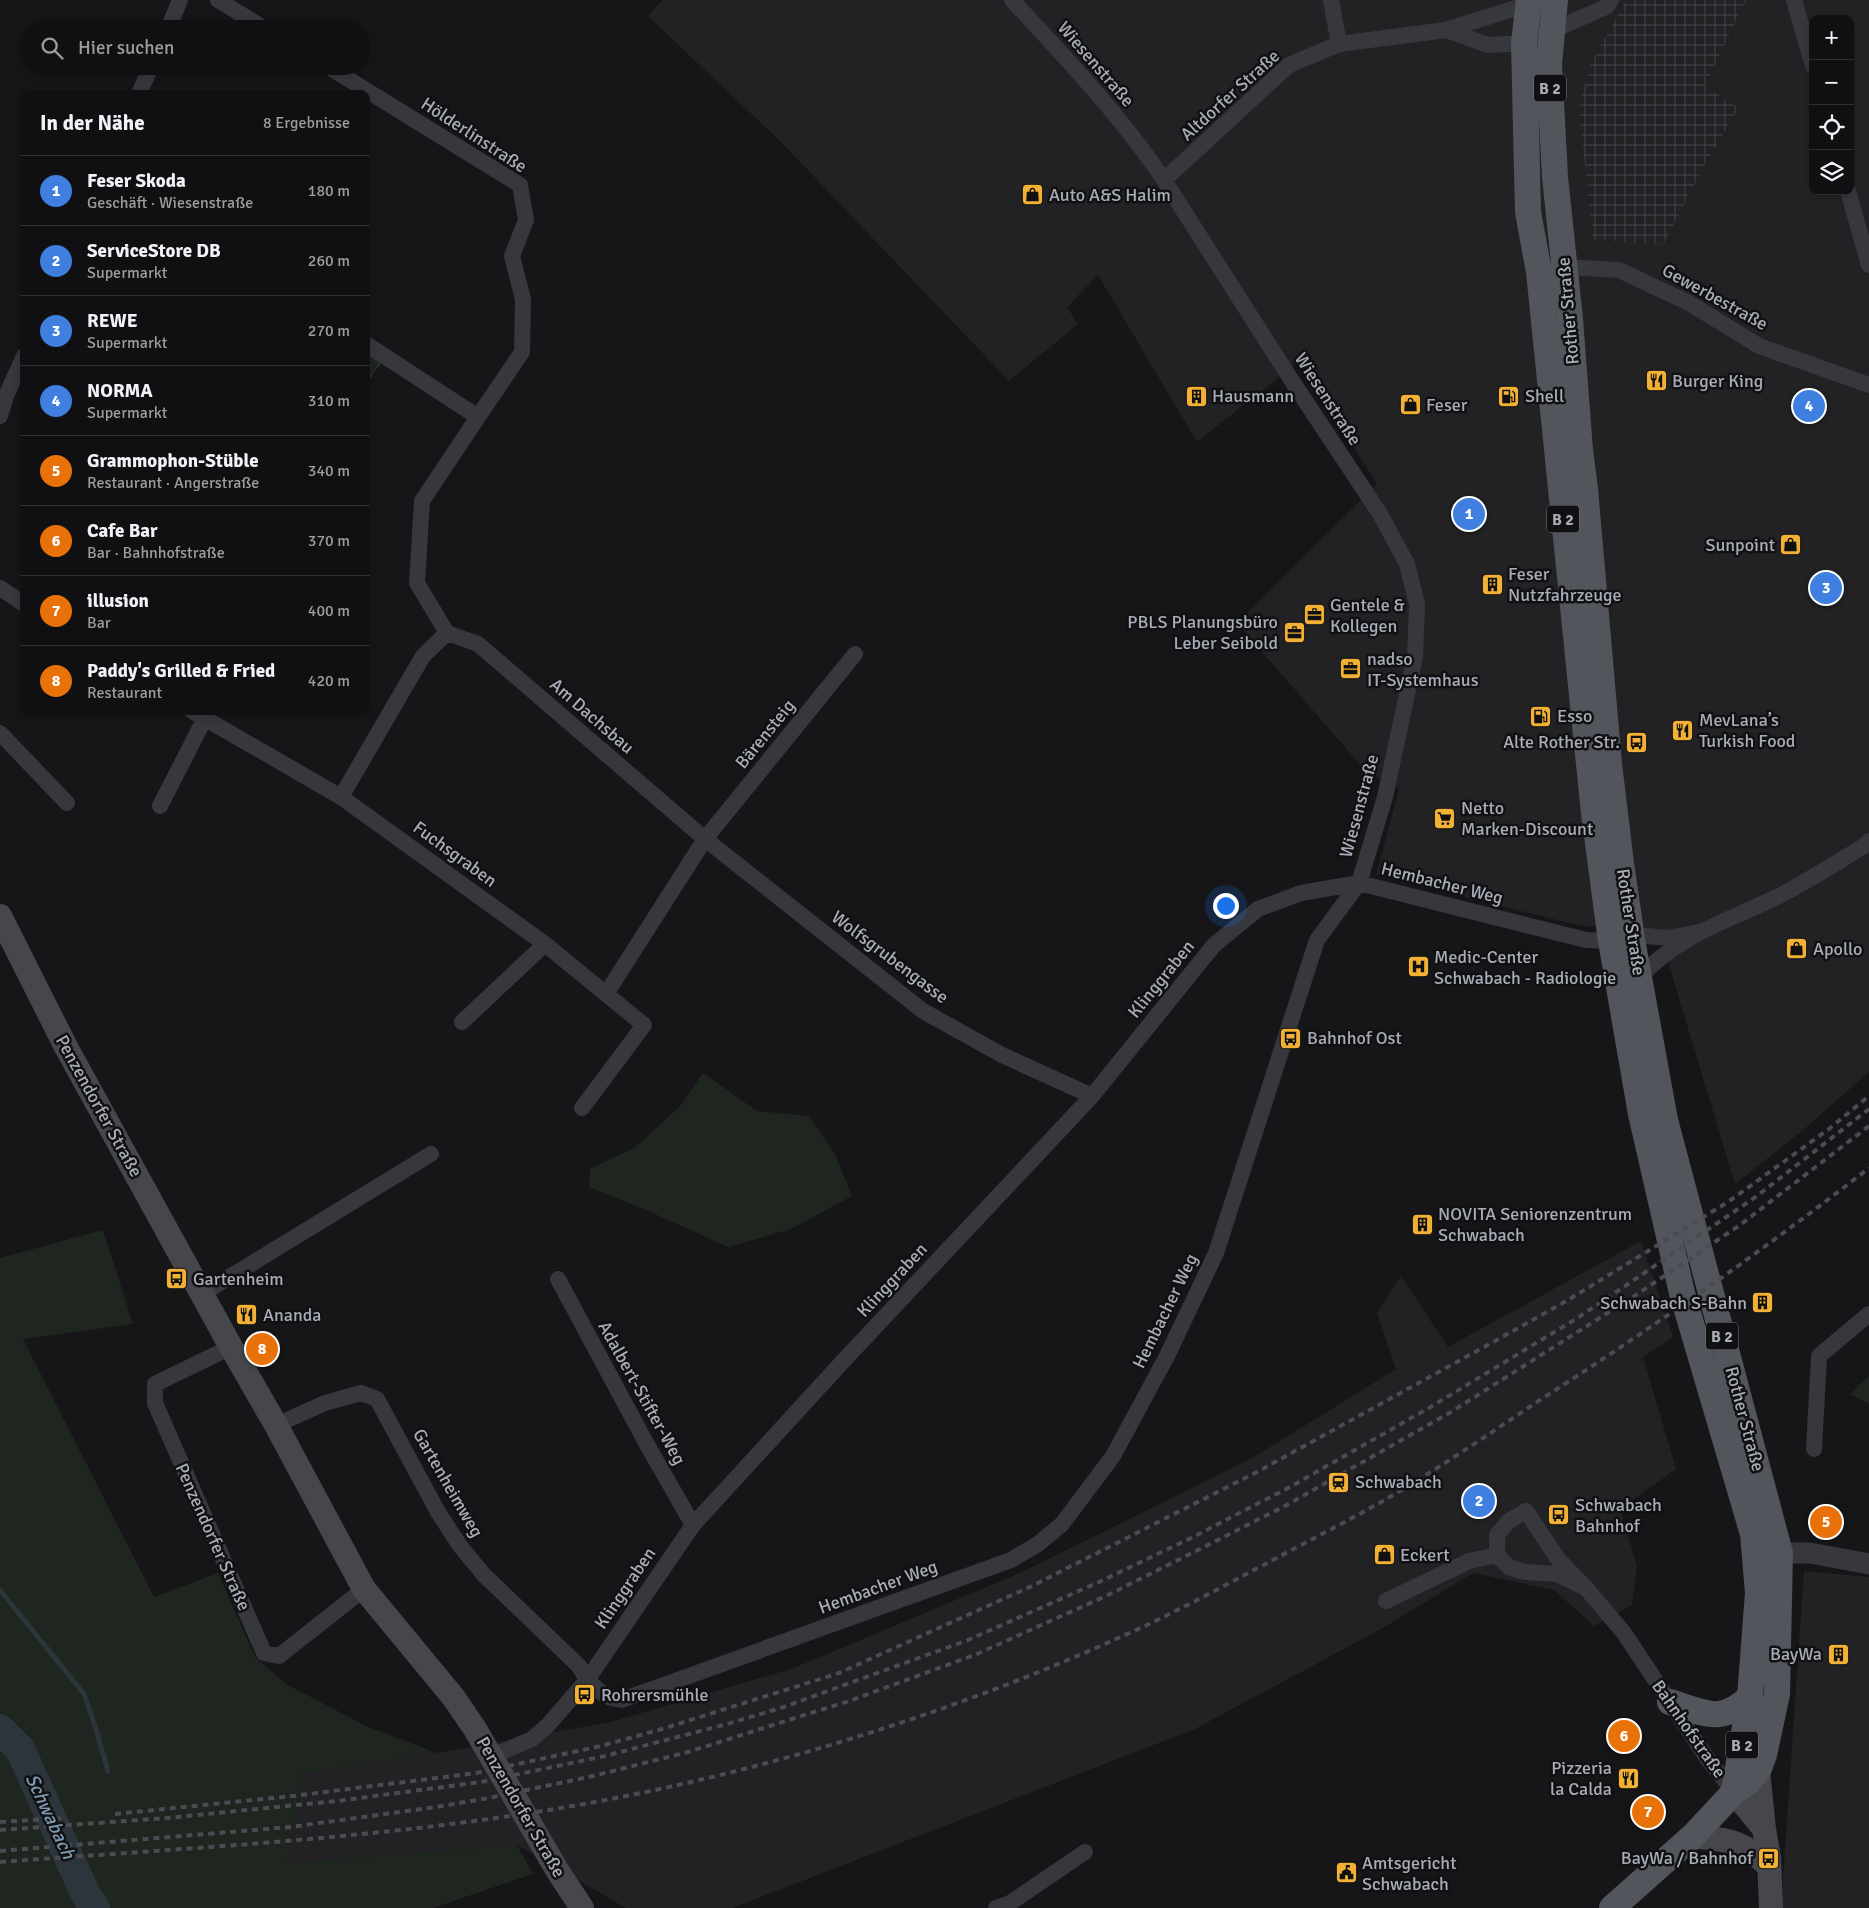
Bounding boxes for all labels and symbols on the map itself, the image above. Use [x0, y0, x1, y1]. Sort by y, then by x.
street label: Wiesenstraße [1053, 17, 1139, 111]
street label: Altdorfer Straße [1176, 45, 1284, 145]
road number: B 2 [1534, 75, 1566, 102]
street label: Hölderlinstraße [417, 93, 531, 177]
shop icon: Auto A&S Halim [1021, 183, 1045, 207]
place label: Auto A&S Halim [1049, 184, 1171, 206]
street label: Rother Straße [1552, 256, 1584, 366]
street label: Gewerbestraße [1658, 259, 1772, 335]
street label: Wiesenstraße [1290, 349, 1366, 449]
restaurant icon: Burger King [1644, 369, 1668, 393]
place label: Burger King [1672, 370, 1763, 392]
building icon: Hausmann [1184, 384, 1208, 408]
fuel station icon: Shell [1497, 384, 1521, 408]
place label: Hausmann [1212, 385, 1294, 407]
place label: Shell [1525, 385, 1564, 407]
pin: 4 [1793, 387, 1825, 425]
shop icon: Feser [1398, 393, 1422, 417]
place label: Feser [1426, 394, 1468, 416]
pin: 1 [1453, 495, 1485, 533]
road number: B 2 [1547, 506, 1579, 532]
shop icon: Sunpoint [1779, 533, 1803, 557]
place label: Sunpoint [1705, 534, 1775, 556]
place label: Feser Nutzfahrzeuge [1508, 563, 1622, 606]
pin: 3 [1810, 569, 1842, 607]
building icon: Feser Nutzfahrzeuge [1480, 572, 1504, 596]
place label: Gentele & Kollegen [1330, 594, 1405, 637]
office icon: Gentele & Kollegen [1302, 603, 1326, 627]
place label: PBLS Planungsbüro Leber Seibold [1127, 611, 1278, 654]
office icon: PBLS Planungsbüro Leber Seibold [1282, 620, 1306, 644]
place label: nadso IT-Systemhaus [1367, 648, 1479, 691]
office icon: nadso IT-Systemhaus [1339, 657, 1363, 681]
street label: Am Dachsbau [545, 673, 639, 759]
street label: Bärensteig [730, 695, 800, 773]
fuel station icon: Esso [1529, 704, 1553, 728]
place label: Esso [1557, 705, 1592, 727]
place label: MevLana’s Turkish Food [1699, 709, 1795, 752]
restaurant icon: MevLana’s Turkish Food [1671, 718, 1695, 742]
bus stop icon: Alte Rother Str. [1624, 730, 1648, 754]
place label: Alte Rother Str. [1503, 731, 1620, 753]
street label: Wiesenstraße [1335, 752, 1383, 860]
place label: Netto Marken-Discount [1461, 797, 1593, 840]
supermarket icon: Netto Marken-Discount [1433, 806, 1457, 830]
street label: Fuchsgraben [409, 816, 501, 892]
street label: Hembacher Weg [1379, 857, 1505, 909]
street label: Rother Straße [1612, 867, 1650, 977]
your location [1213, 893, 1239, 919]
street label: Wolfsgrubengasse [827, 906, 953, 1008]
street label: Klinggraben [1123, 936, 1199, 1022]
shop icon: Apollo [1785, 937, 1809, 961]
place label: Apollo [1813, 938, 1862, 960]
place label: Medic-Center Schwabach - Radiologie [1434, 946, 1616, 989]
hospital icon: Medic-Center Schwabach - Radiologie [1406, 955, 1430, 979]
bus stop icon: Bahnhof Ost [1279, 1026, 1303, 1050]
place label: Bahnhof Ost [1307, 1027, 1402, 1049]
street label: Penzendorfer Straße [51, 1031, 147, 1181]
place label: NOVITA Seniorenzentrum Schwabach [1438, 1203, 1632, 1246]
building icon: NOVITA Seniorenzentrum Schwabach [1410, 1212, 1434, 1236]
street label: Klinggraben [852, 1238, 932, 1322]
street label: Hembacher Weg [1128, 1250, 1202, 1372]
bus stop icon: Gartenheim [165, 1267, 189, 1291]
place label: Gartenheim [193, 1268, 284, 1290]
building icon: Schwabach S-Bahn [1751, 1291, 1775, 1315]
place label: Schwabach S-Bahn [1600, 1292, 1747, 1314]
restaurant icon: Ananda [235, 1303, 259, 1327]
place label: Ananda [263, 1304, 321, 1326]
street label: Adalbert-Stifter-Weg [593, 1317, 691, 1469]
road number: B 2 [1706, 1322, 1738, 1350]
pin: 8 [246, 1330, 278, 1368]
street label: Rother Straße [1720, 1364, 1770, 1474]
street label: Gartenheimweg [408, 1425, 488, 1541]
street label: Penzendorfer Straße [171, 1460, 255, 1614]
station icon: Schwabach [1327, 1470, 1351, 1494]
place label: Schwabach [1355, 1471, 1442, 1493]
pin: 2 [1463, 1482, 1495, 1520]
place label: Schwabach Bahnhof [1575, 1494, 1662, 1537]
bus stop icon: Schwabach Bahnhof [1547, 1503, 1571, 1527]
pin: 5 [1810, 1503, 1842, 1541]
street label: Klinggraben [590, 1543, 660, 1633]
shop icon: Eckert [1372, 1543, 1396, 1567]
place label: Eckert [1400, 1544, 1449, 1566]
street label: Hembacher Weg [815, 1555, 941, 1619]
building icon: BayWa [1826, 1642, 1850, 1666]
place label: BayWa [1770, 1643, 1822, 1665]
street label: Bahnhofstraße [1647, 1676, 1731, 1782]
bus stop icon: Rohrersmühle [573, 1683, 597, 1707]
place label: Rohrersmühle [601, 1684, 709, 1706]
pin: 6 [1608, 1717, 1640, 1755]
road number: B 2 [1726, 1732, 1758, 1758]
street label: Penzendorfer Straße [472, 1733, 570, 1881]
place label: Pizzeria la Calda [1550, 1757, 1612, 1800]
restaurant icon: Pizzeria la Calda [1616, 1766, 1640, 1790]
water label: Schwabach [20, 1770, 81, 1864]
pin: 7 [1632, 1793, 1664, 1831]
bus stop icon: BayWa / Bahnhof [1757, 1846, 1781, 1870]
place label: BayWa / Bahnhof [1621, 1847, 1754, 1869]
place label: Amtsgericht Schwabach [1362, 1852, 1456, 1895]
public building icon: Amtsgericht Schwabach [1334, 1861, 1358, 1885]

